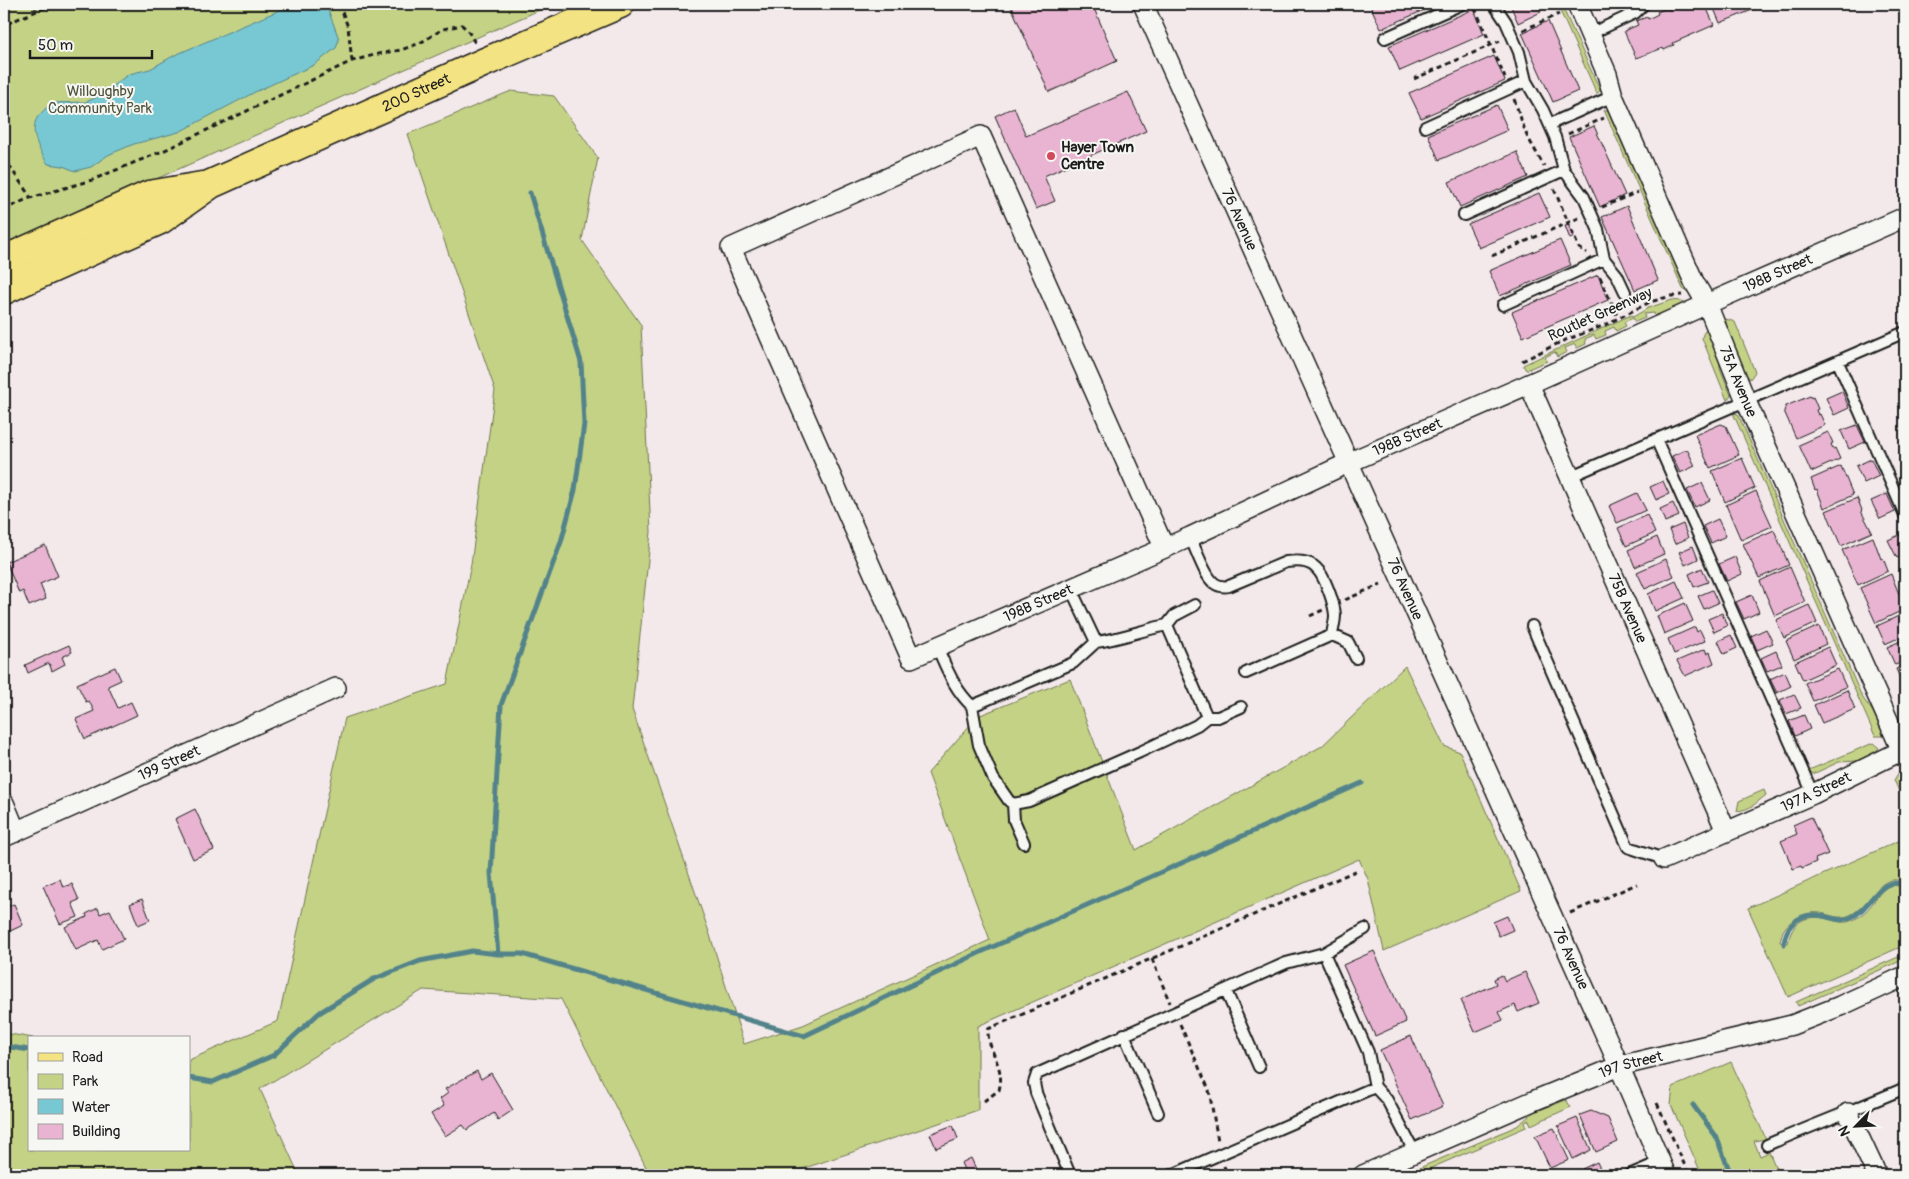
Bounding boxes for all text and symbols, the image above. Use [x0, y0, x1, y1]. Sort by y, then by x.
scale bar [30, 28, 152, 60]
text: 50 m [38, 36, 73, 55]
street label: 200 Street [379, 69, 454, 117]
park label: Willoughby Community Park [48, 82, 153, 118]
place label: Hayer Town Centre [1061, 138, 1134, 174]
marker: Hayer Town Centre [1045, 150, 1057, 162]
street label: 76 Avenue [1217, 185, 1262, 254]
street label: 198B Street [1740, 250, 1816, 297]
street label: Routlet Greenway [1545, 283, 1656, 346]
street label: 75A Avenue [1715, 343, 1761, 421]
street label: 198B Street [1370, 414, 1446, 461]
street label: 76 Avenue [1383, 555, 1427, 624]
street label: 75B Avenue [1604, 571, 1651, 647]
street label: 198B Street [1001, 580, 1077, 627]
street label: 199 Street [136, 741, 204, 785]
street label: 197A Street [1778, 767, 1855, 817]
street label: 76 Avenue [1548, 925, 1593, 993]
legend [28, 1036, 190, 1152]
street label: 197 Street [1596, 1047, 1666, 1083]
text: Road [72, 1048, 103, 1067]
text: Park [72, 1072, 99, 1091]
text: Water [72, 1098, 111, 1117]
north arrow [1832, 1102, 1882, 1152]
text: Building [72, 1122, 120, 1141]
text: N [1835, 1123, 1854, 1139]

